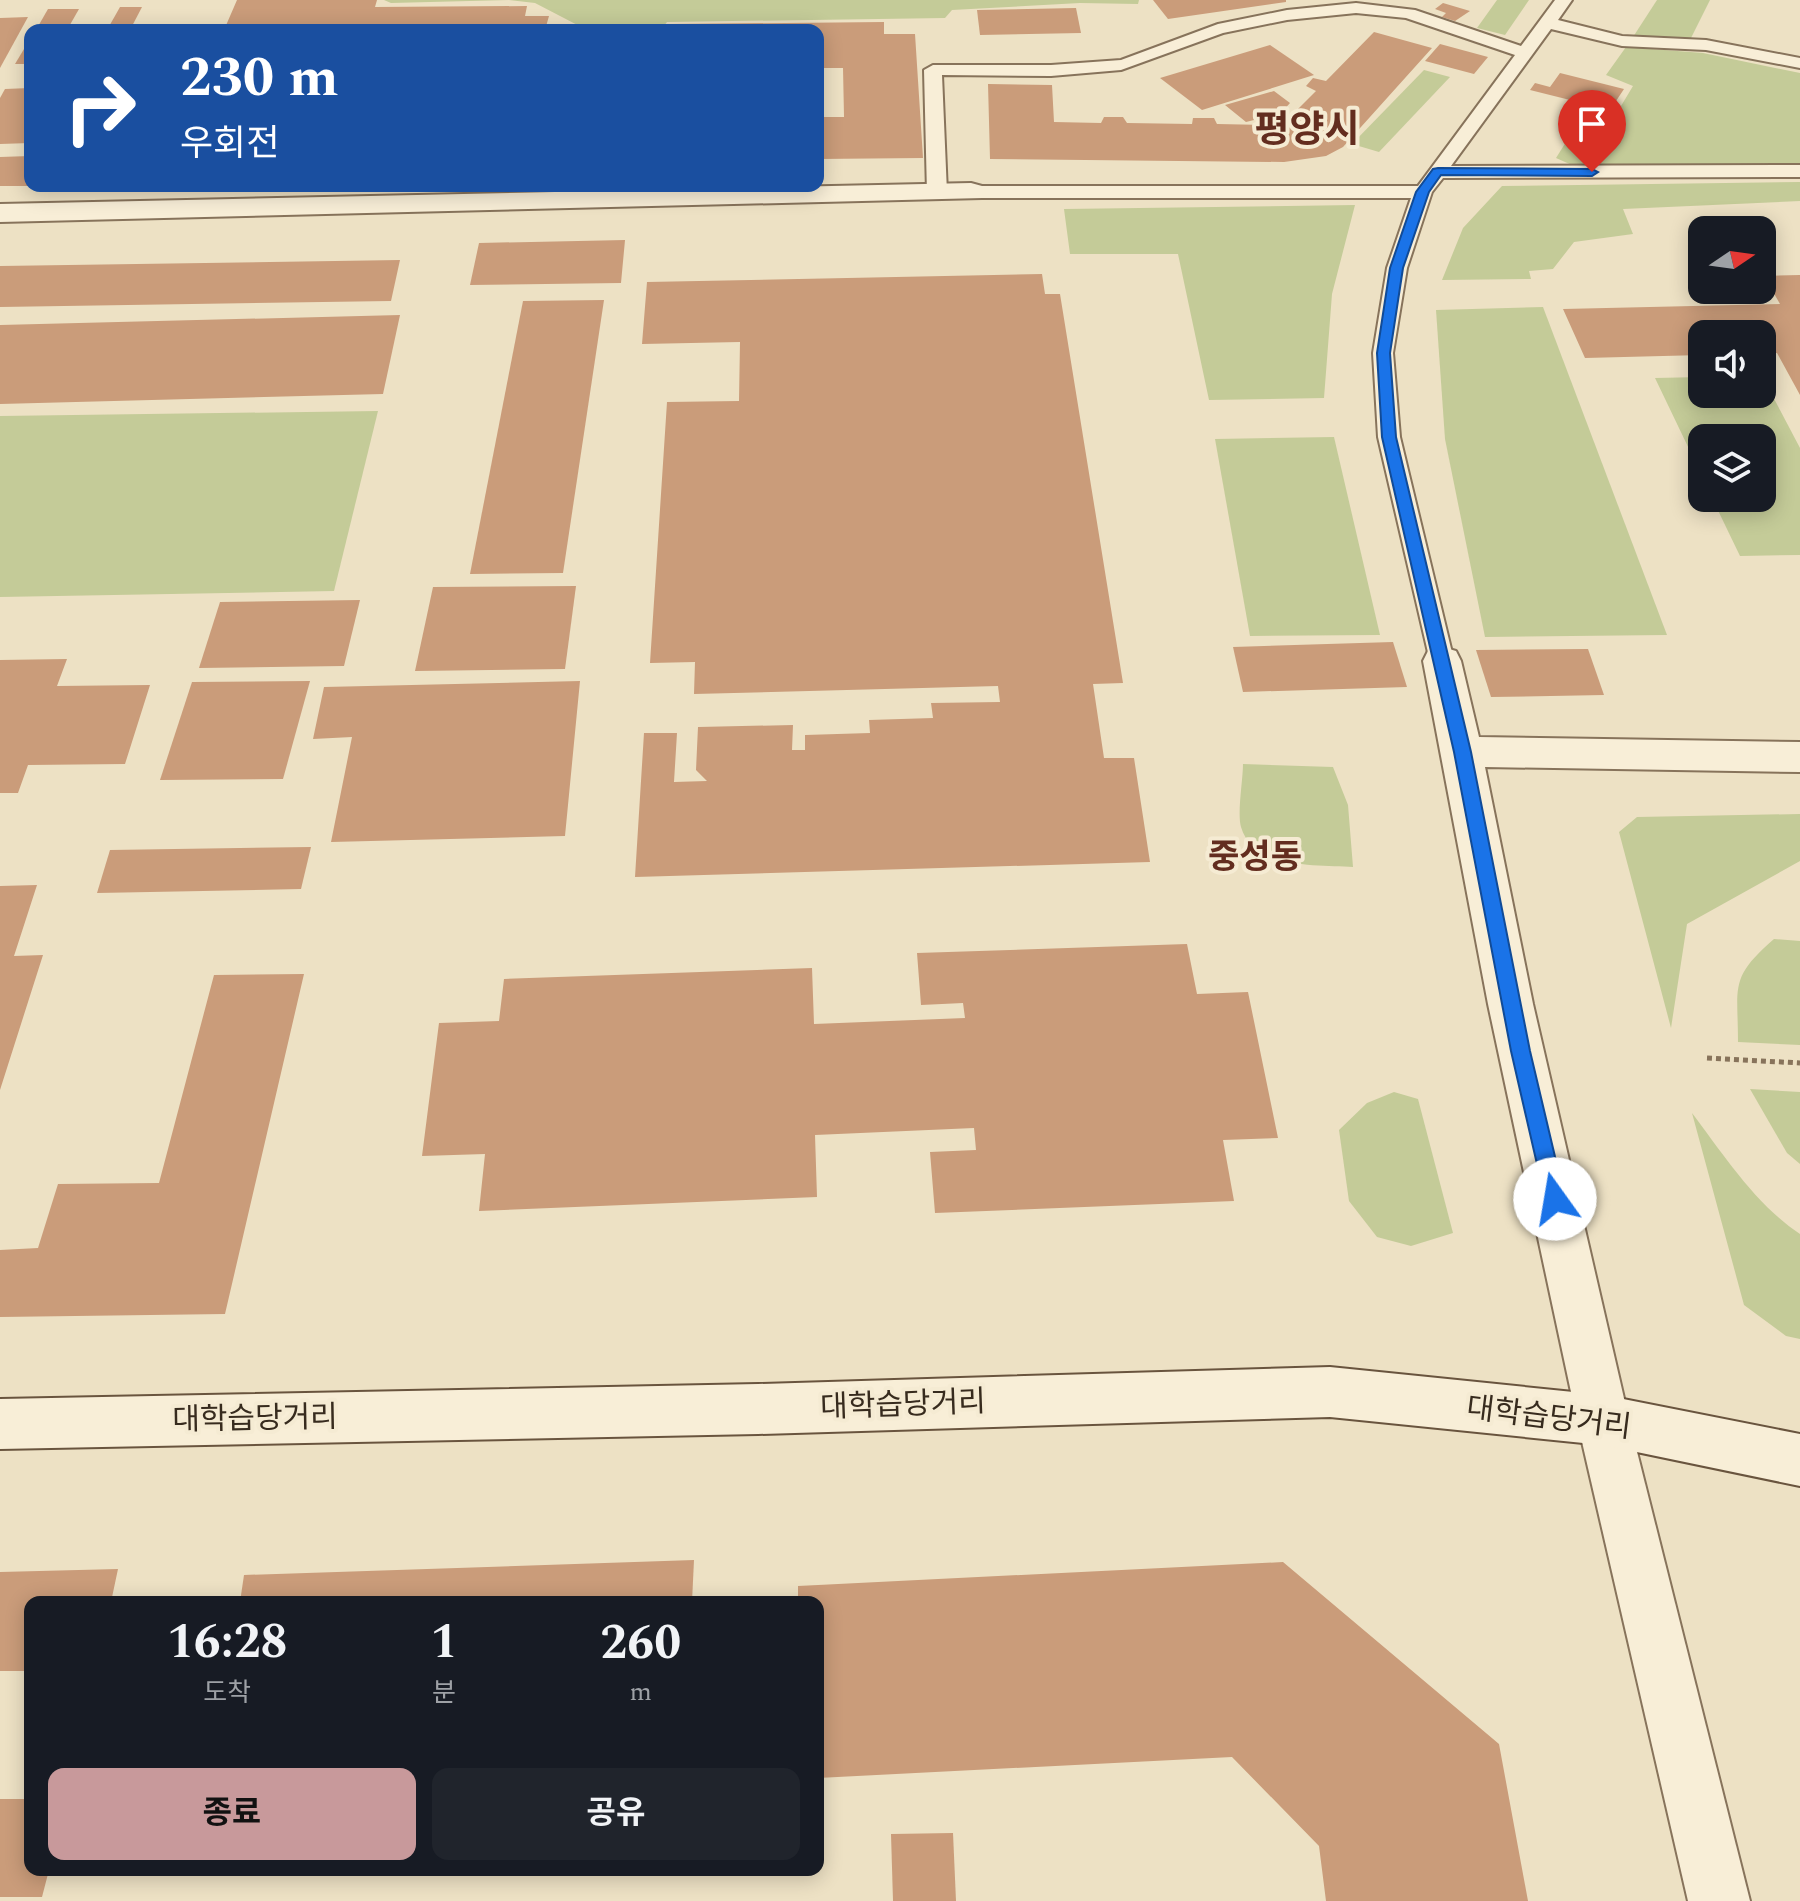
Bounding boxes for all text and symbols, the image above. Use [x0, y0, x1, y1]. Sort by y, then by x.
text: 230 m [180, 36, 339, 121]
icon: right [48, 56, 152, 160]
pin [1558, 90, 1626, 172]
district label: 평양시 [1255, 102, 1359, 160]
icon: arrive [1570, 102, 1614, 146]
text: 우회전 [180, 117, 279, 172]
north arrow [1688, 216, 1776, 304]
map controls [1688, 216, 1776, 512]
button: sound [1688, 320, 1776, 408]
button: layers [1688, 424, 1776, 512]
district label: 중성동 [1208, 832, 1302, 884]
position arrow [1513, 1157, 1597, 1241]
street label: 대학습당거리 [819, 1379, 987, 1431]
street label: 대학습당거리 [1464, 1385, 1634, 1451]
street label: 대학습당거리 [172, 1395, 338, 1443]
text: 16:28 [167, 1606, 288, 1679]
text: 1 [430, 1606, 457, 1679]
text: 260 [600, 1607, 681, 1680]
text: m [629, 1672, 652, 1712]
text: 도착 [203, 1673, 251, 1713]
text: 분 [432, 1673, 456, 1713]
button: 종료 [48, 1768, 416, 1860]
button: 공유 [432, 1768, 800, 1860]

